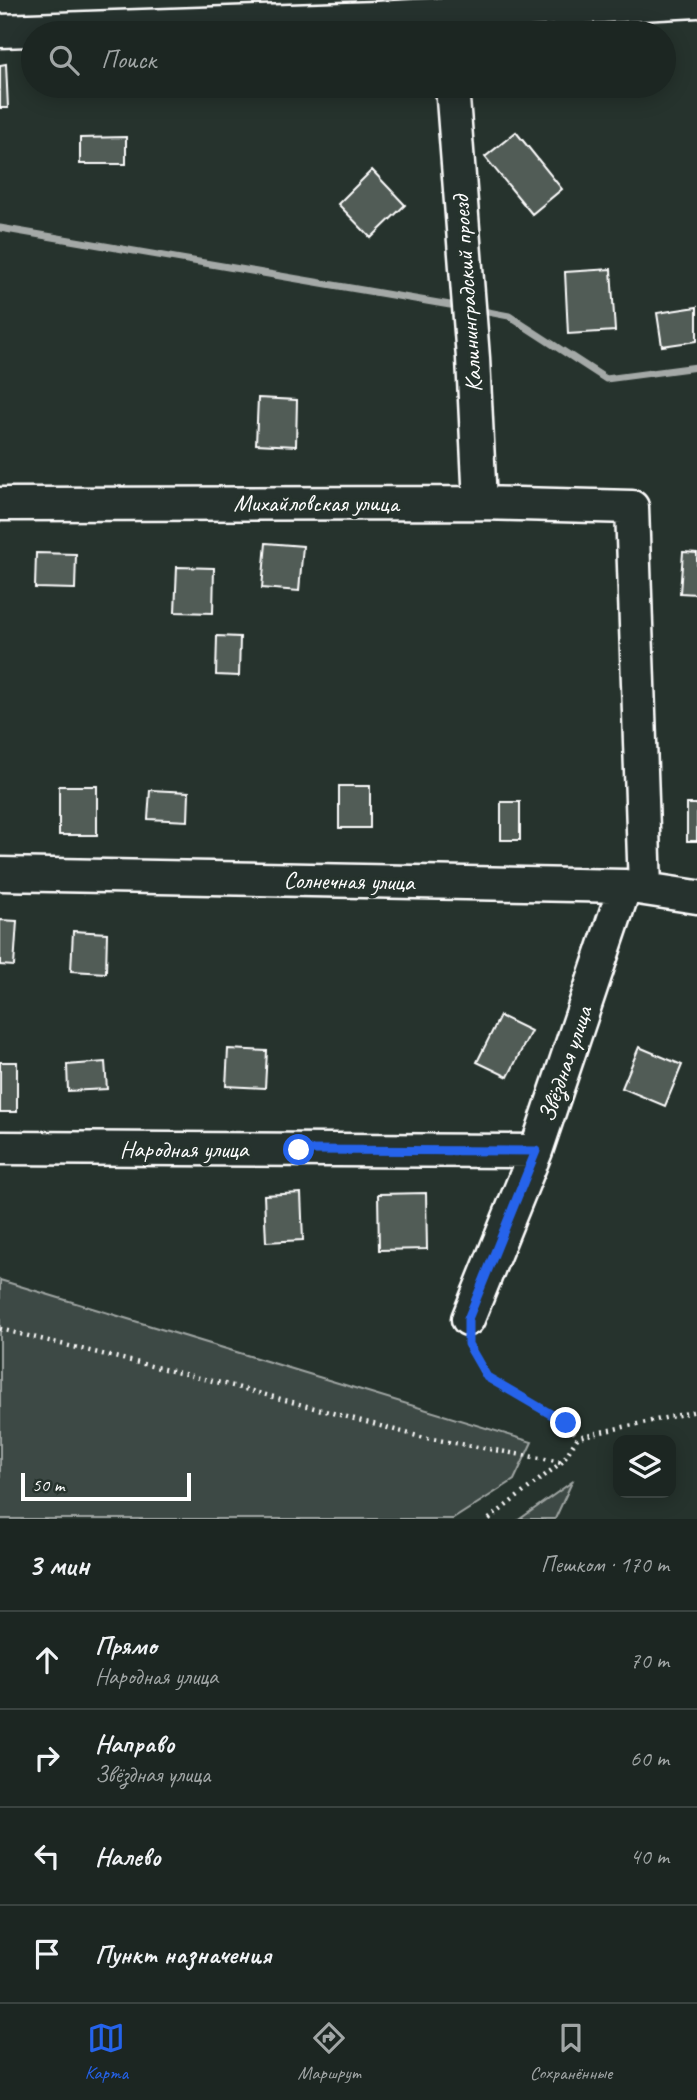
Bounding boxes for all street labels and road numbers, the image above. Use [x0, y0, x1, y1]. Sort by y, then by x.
street label: Калининградский проезд [445, 192, 489, 393]
street label: Михайловская улица [233, 488, 401, 518]
street label: Солнечная улица [283, 865, 416, 897]
street label: Звёздная улица [531, 1001, 600, 1126]
street label: Народная улица [120, 1134, 250, 1164]

